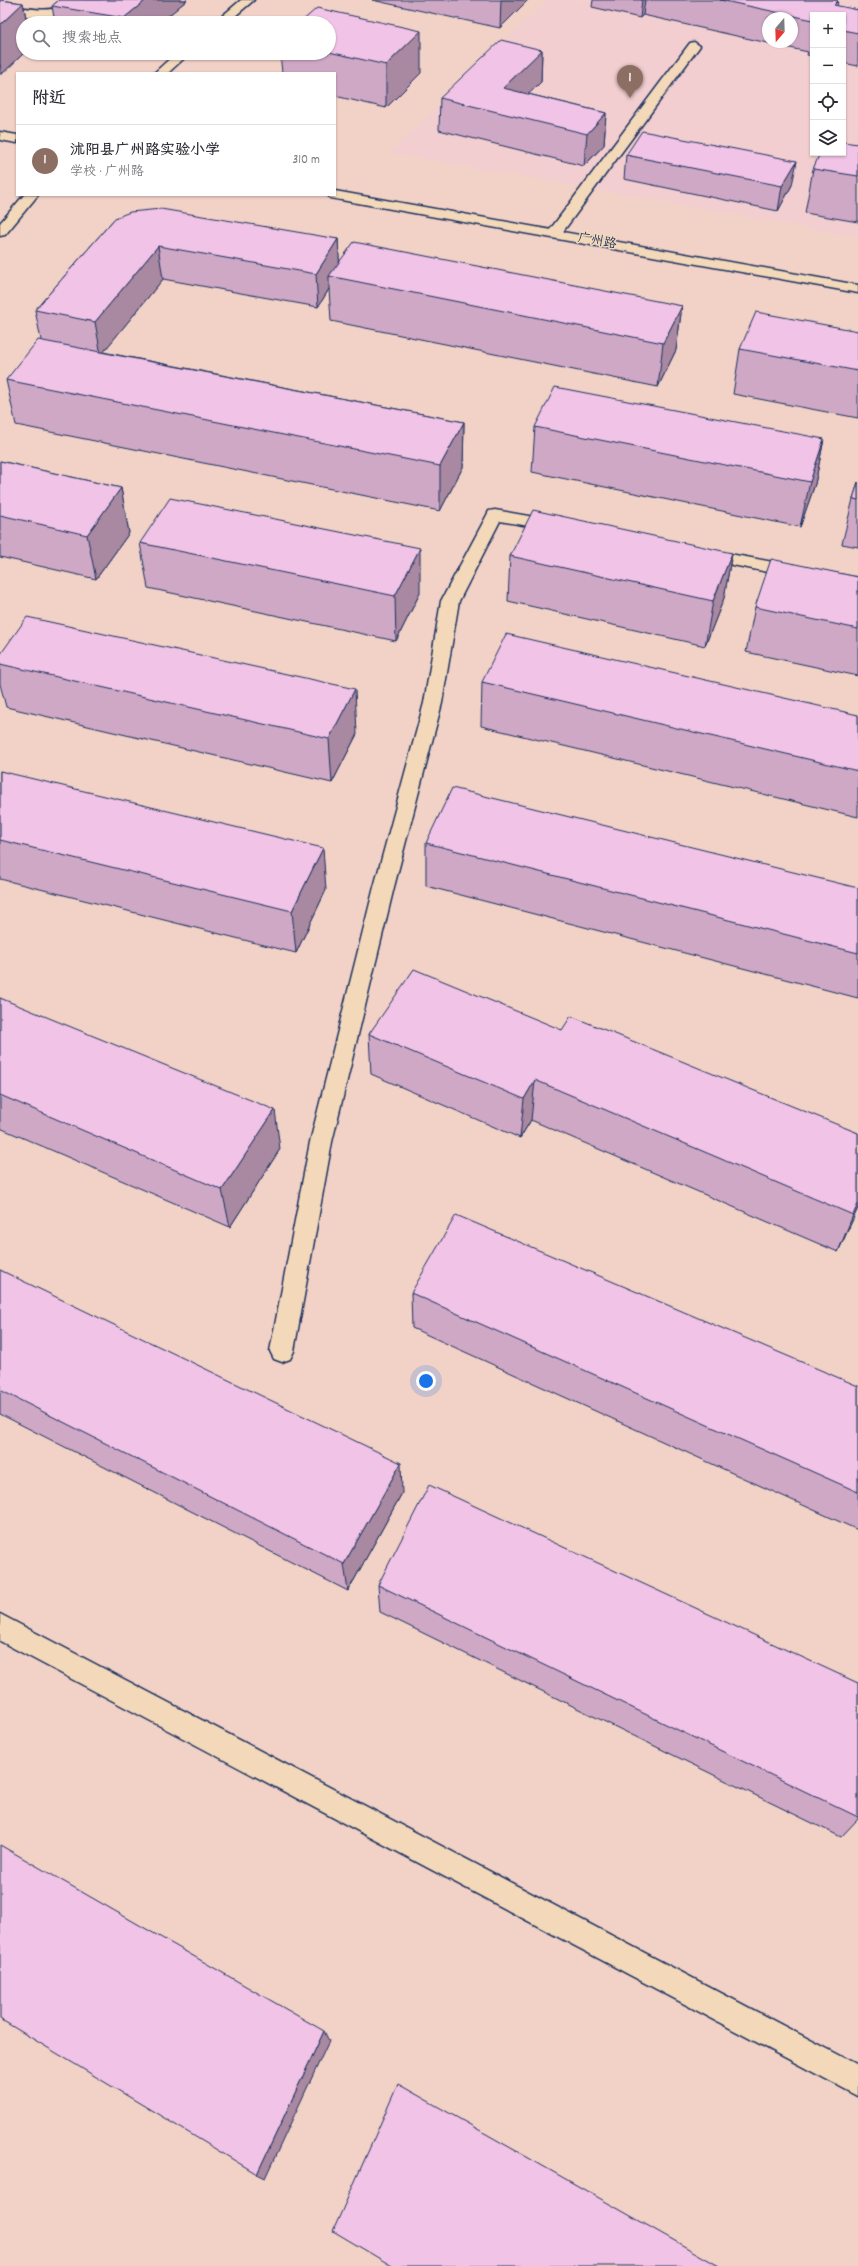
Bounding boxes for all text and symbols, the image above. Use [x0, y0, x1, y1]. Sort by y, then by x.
north arrow [762, 12, 798, 48]
map controls [810, 12, 846, 156]
button: + [810, 12, 846, 48]
search box [16, 16, 336, 60]
icon: search [30, 27, 52, 49]
text: 搜索地点 [62, 28, 122, 50]
button: − [810, 48, 846, 84]
pin: 1 [617, 65, 643, 98]
button: locate [810, 84, 846, 120]
text: 附近 [32, 88, 66, 112]
button: layers [810, 120, 846, 156]
text: 沭阳县广州路实验小学 [70, 140, 220, 162]
text: 1 [44, 151, 46, 170]
text: 310 m [292, 151, 320, 170]
text: 学校 · 广州路 [70, 163, 144, 182]
street label: 广州路 [576, 229, 618, 255]
your location [416, 1371, 436, 1391]

